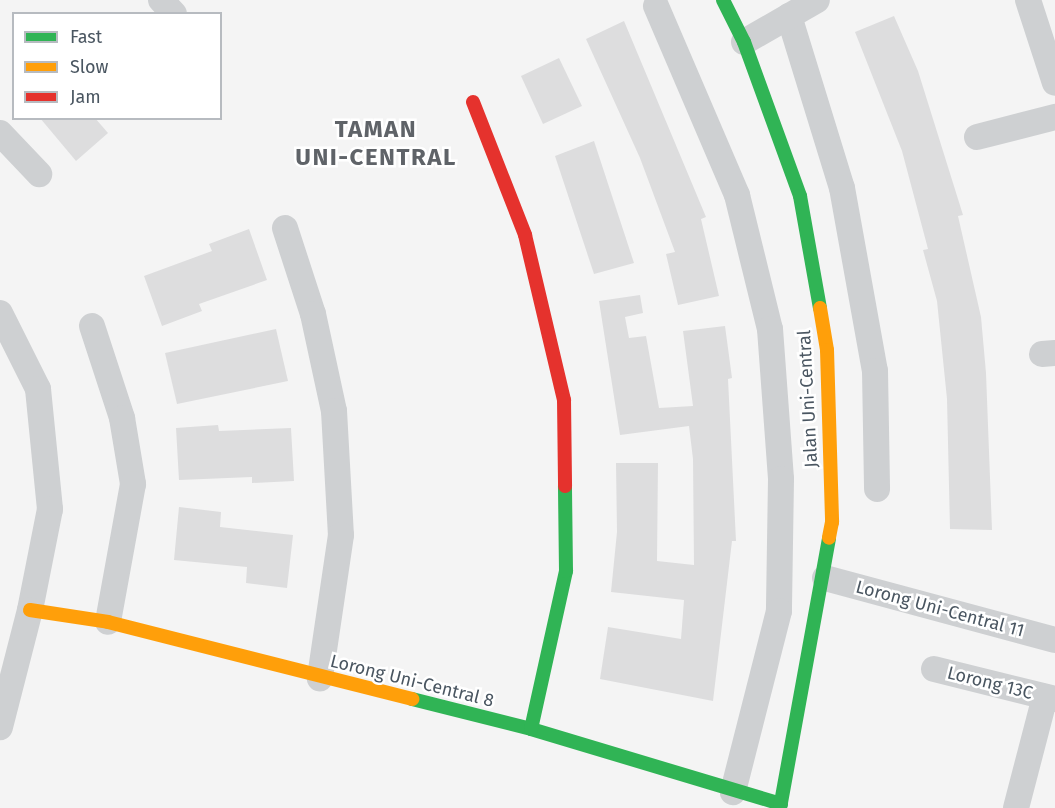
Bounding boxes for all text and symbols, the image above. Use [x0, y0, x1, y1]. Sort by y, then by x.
legend [12, 12, 222, 120]
text: Fast [70, 26, 102, 48]
text: Slow [70, 56, 108, 78]
text: Jam [70, 86, 101, 108]
district label: TAMAN UNI-CENTRAL [295, 116, 457, 172]
street label: Jalan Uni-Central [794, 330, 822, 468]
street label: Lorong Uni-Central 11 [854, 576, 1026, 642]
street label: Lorong Uni-Central 8 [328, 650, 496, 712]
street label: Lorong 13C [945, 662, 1035, 704]

